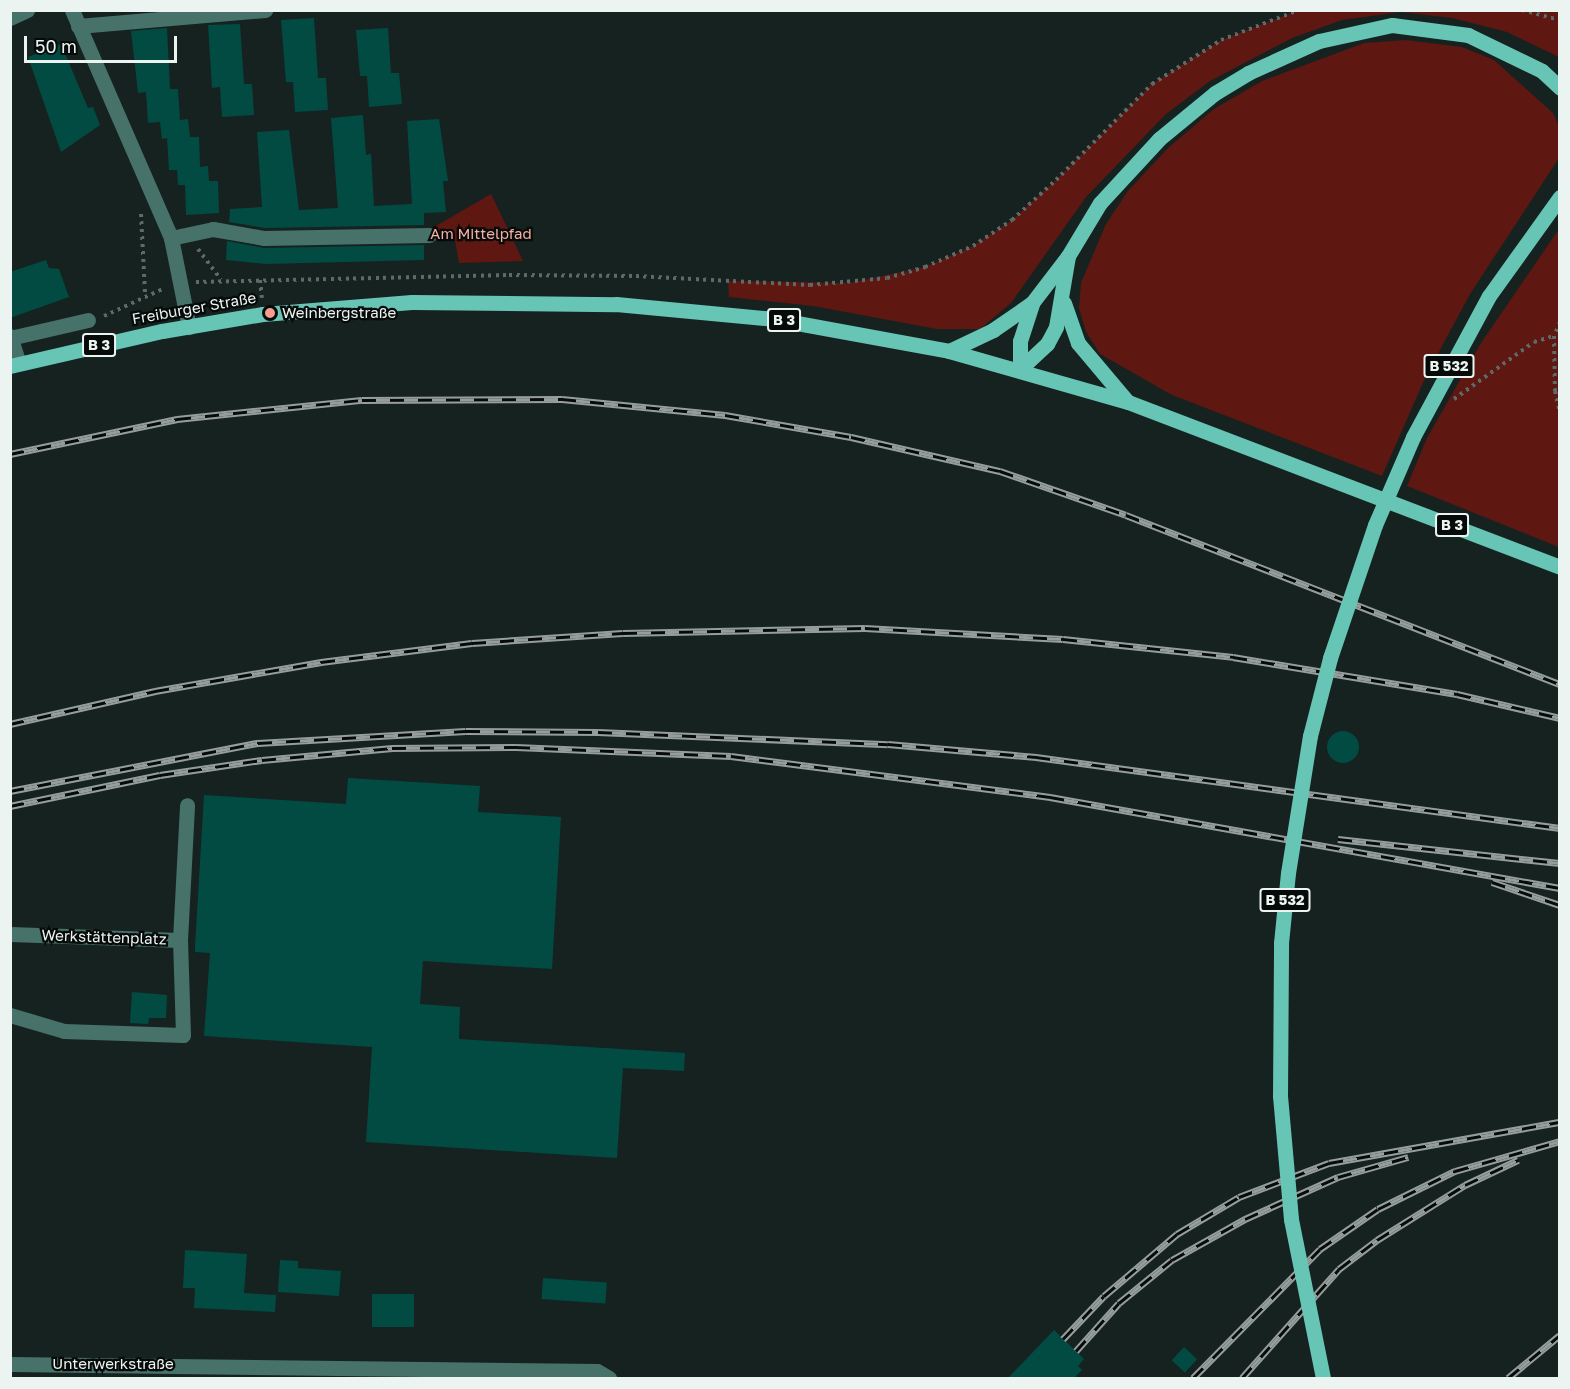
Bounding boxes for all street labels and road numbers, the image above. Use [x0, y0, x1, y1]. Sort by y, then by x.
street label: Freiburger Straße [131, 288, 257, 328]
road number: B 3 [766, 309, 802, 331]
road number: B 3 [81, 334, 117, 356]
road number: B 532 [1424, 355, 1474, 377]
road number: B 3 [1434, 514, 1470, 536]
road number: B 532 [1260, 889, 1310, 911]
street label: Werkstättenplatz [41, 926, 167, 948]
street label: Unterwerkstraße [52, 1355, 174, 1373]

